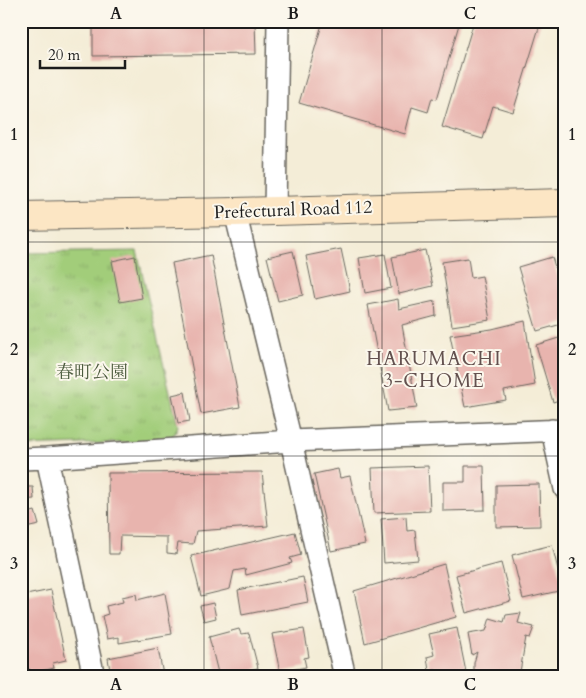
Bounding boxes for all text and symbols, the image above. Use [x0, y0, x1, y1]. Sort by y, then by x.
text: A [110, 3, 122, 25]
text: B [287, 3, 299, 25]
text: C [464, 3, 476, 25]
scale bar [40, 38, 125, 70]
text: 20 m [48, 45, 80, 65]
text: 1 [10, 124, 18, 146]
text: 1 [568, 124, 576, 146]
street label: Prefectural Road 112 [213, 195, 373, 225]
text: 2 [10, 339, 18, 361]
text: 2 [568, 339, 576, 361]
district label: HARUMACHI 3-CHOME [366, 346, 502, 394]
park label: 春町公園 [56, 360, 128, 385]
text: 3 [10, 553, 18, 575]
text: 3 [568, 553, 576, 575]
text: A [110, 674, 122, 696]
text: B [287, 674, 299, 696]
text: C [464, 674, 476, 696]

